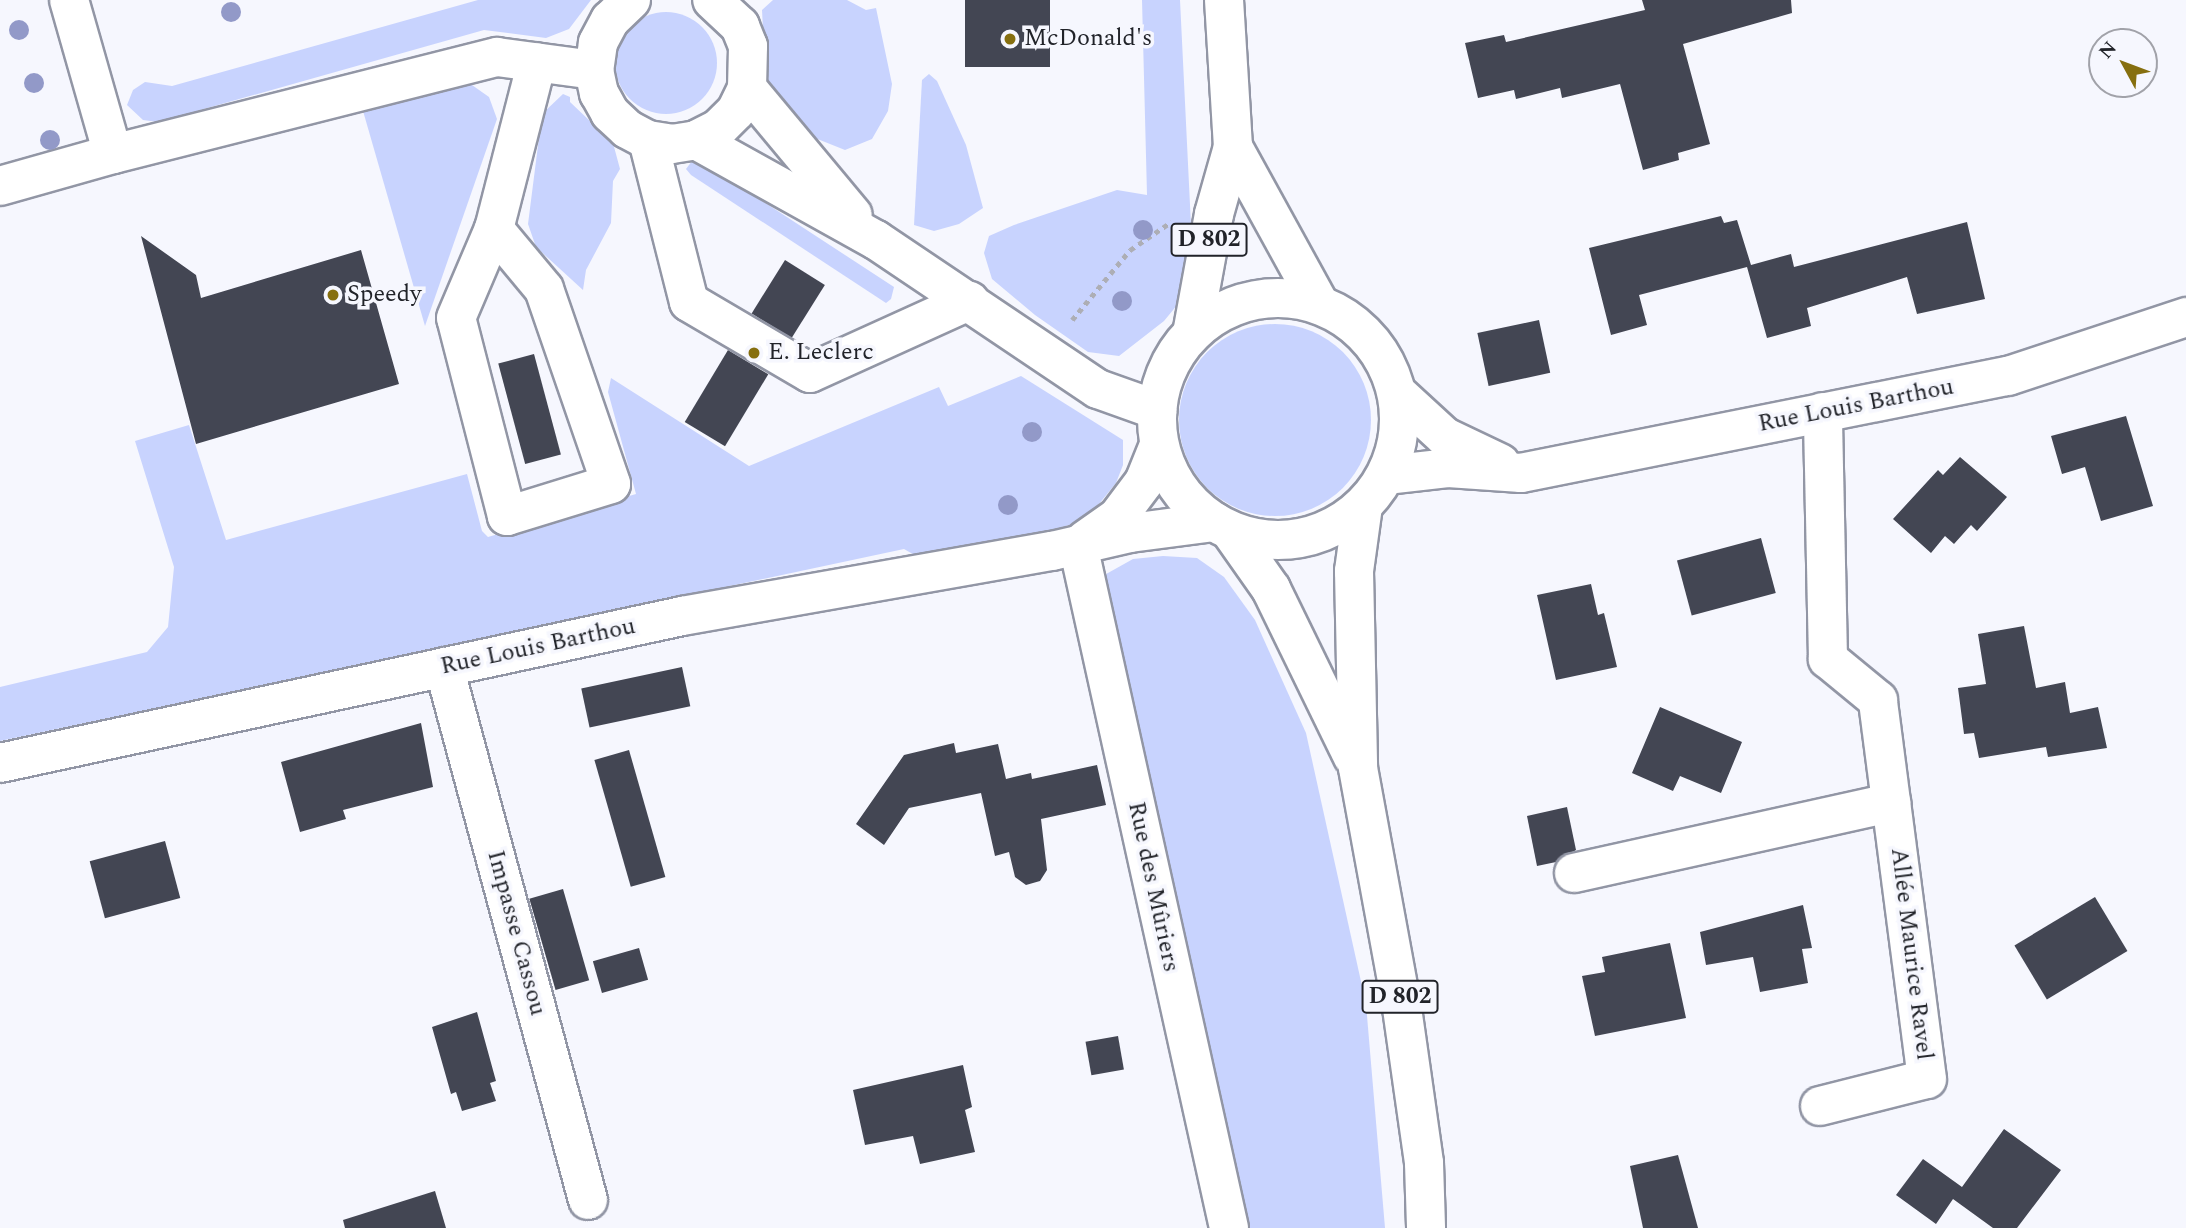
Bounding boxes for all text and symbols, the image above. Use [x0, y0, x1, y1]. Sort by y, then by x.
place label: McDonald's [1024, 25, 1152, 53]
north arrow [2088, 28, 2158, 98]
marker: McDonald's [1002, 31, 1018, 47]
text: N [2092, 35, 2124, 66]
road number: D 802 [1170, 220, 1248, 260]
place label: Speedy [347, 281, 422, 309]
marker: Speedy [325, 287, 341, 303]
place label: E. Leclerc [768, 339, 874, 367]
marker: E. Leclerc [746, 345, 762, 361]
street label: Rue Louis Barthou [1756, 373, 1956, 439]
street label: Rue Louis Barthou [438, 612, 638, 682]
street label: Rue des Mûriers [1121, 799, 1185, 975]
street label: Allée Maurice Ravel [1884, 846, 1938, 1062]
street label: Impasse Cassou [480, 847, 552, 1019]
road number: D 802 [1362, 978, 1438, 1016]

